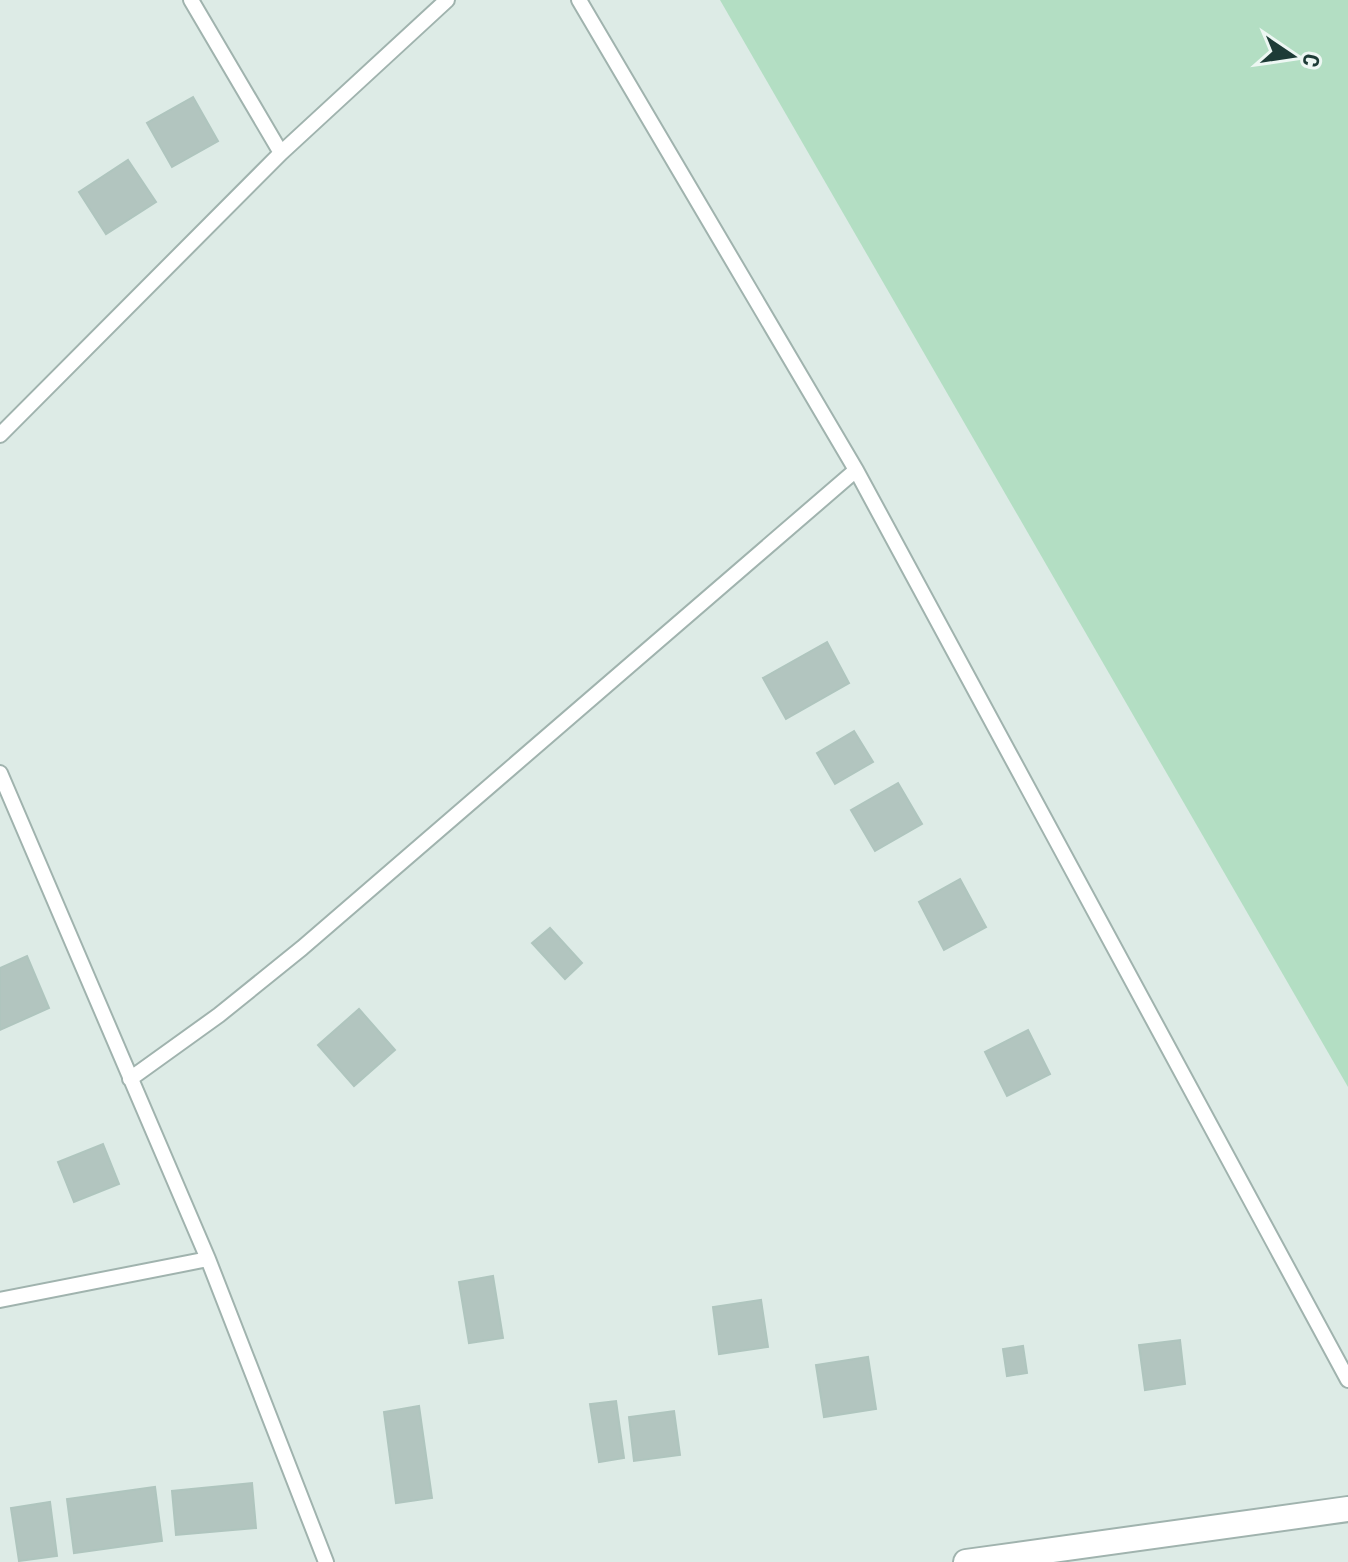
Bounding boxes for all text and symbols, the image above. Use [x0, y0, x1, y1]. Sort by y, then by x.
north arrow [1252, 16, 1332, 96]
text: С [1297, 51, 1325, 69]

